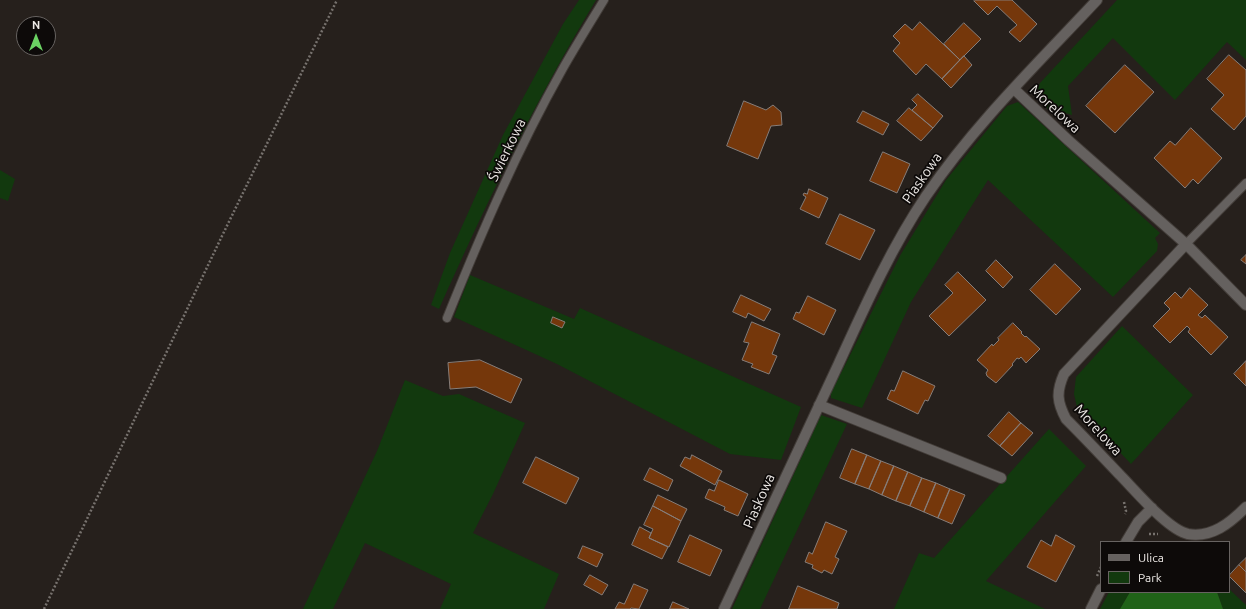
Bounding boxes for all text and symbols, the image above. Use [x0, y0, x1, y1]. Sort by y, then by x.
north arrow [16, 16, 56, 56]
text: N [32, 19, 40, 31]
street label: Morelowa [1026, 81, 1084, 137]
street label: Świerkowa [485, 116, 529, 184]
street label: Piaskowa [898, 149, 946, 207]
street label: Morelowa [1071, 401, 1125, 459]
street label: Piaskowa [740, 471, 778, 531]
legend [1100, 541, 1230, 593]
text: Ulica [1138, 551, 1164, 564]
text: Park [1138, 571, 1162, 584]

